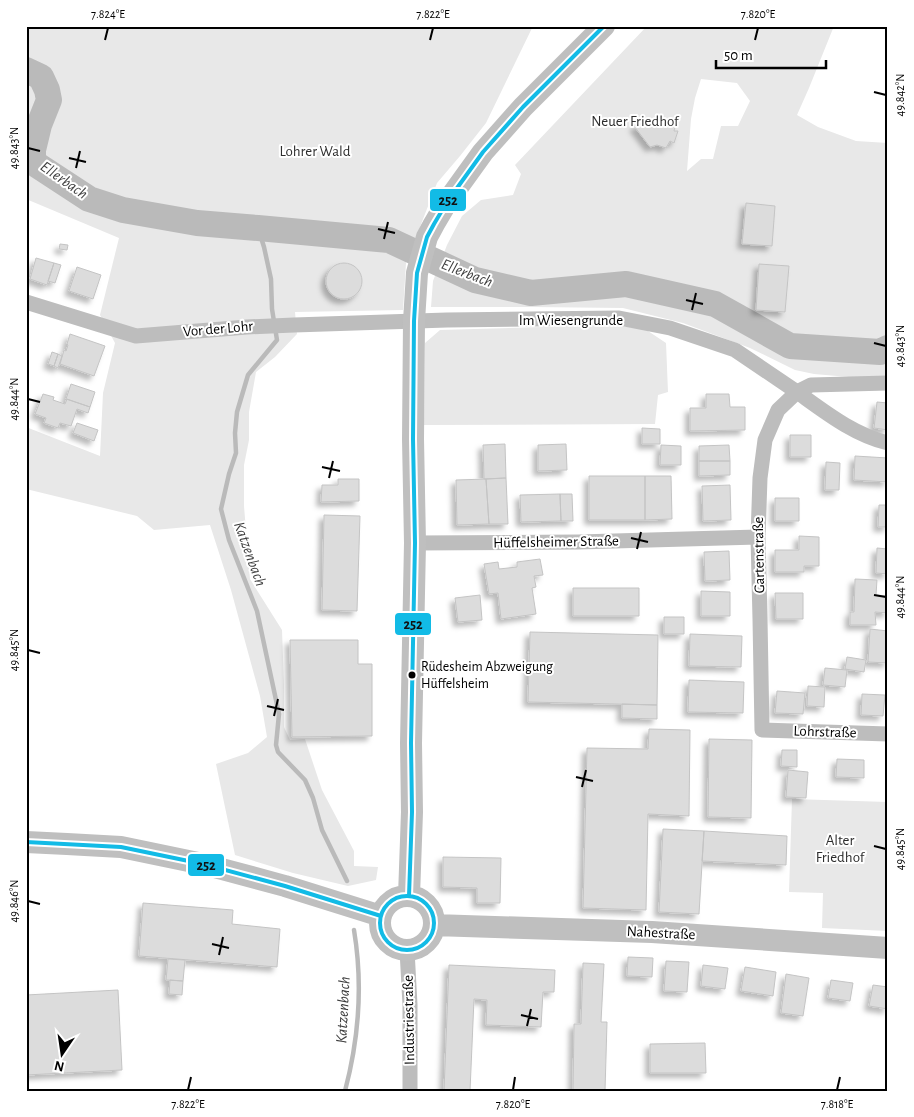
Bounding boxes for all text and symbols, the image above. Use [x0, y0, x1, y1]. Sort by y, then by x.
text: 7.824°E [91, 8, 125, 20]
text: 7.822°E [416, 8, 450, 20]
text: 7.820°E [741, 8, 775, 20]
scale bar [716, 38, 826, 70]
text: 50 m [724, 48, 753, 63]
text: 49.842°N [894, 74, 906, 116]
park label: Neuer Friedhof [591, 114, 680, 129]
text: 49.843°N [8, 127, 20, 169]
park label: Lohrer Wald [279, 144, 351, 159]
water label: Ellerbach [37, 158, 91, 202]
line badge: 252 [429, 188, 467, 212]
text: 252 [438, 194, 458, 208]
water label: Ellerbach [439, 256, 495, 290]
street label: Im Wiesengrunde [519, 313, 623, 328]
street label: Vor der Lohr [182, 318, 254, 340]
text: 49.843°N [894, 325, 906, 367]
text: 49.844°N [8, 377, 20, 421]
street label: Gartenstraße [751, 516, 767, 594]
water label: Katzenbach [231, 520, 269, 588]
street label: Hüffelsheimer Straße [493, 533, 619, 551]
text: 49.844°N [894, 575, 906, 619]
line badge: 252 [394, 612, 432, 636]
text: 252 [403, 618, 423, 632]
text: 49.845°N [8, 629, 20, 671]
place label: Rüdesheim Abzweigung Hüffelsheim [421, 660, 553, 691]
marker: Rüdesheim Abzweigung Hüffelsheim [407, 670, 417, 680]
street label: Lohrstraße [793, 723, 857, 741]
text: 49.845°N [894, 828, 906, 870]
park label: Alter Friedhof [816, 833, 866, 865]
line badge: 252 [187, 853, 225, 877]
text: 252 [196, 859, 216, 873]
text: 49.846°N [8, 880, 20, 922]
street label: Nahestraße [626, 924, 696, 942]
street label: Industriestraße [401, 975, 417, 1065]
water label: Katzenbach [333, 976, 353, 1044]
north arrow [38, 1030, 88, 1080]
text: N [53, 1058, 66, 1074]
text: 7.822°E [171, 1098, 205, 1110]
text: 7.820°E [496, 1098, 530, 1110]
text: 7.818°E [821, 1098, 853, 1110]

